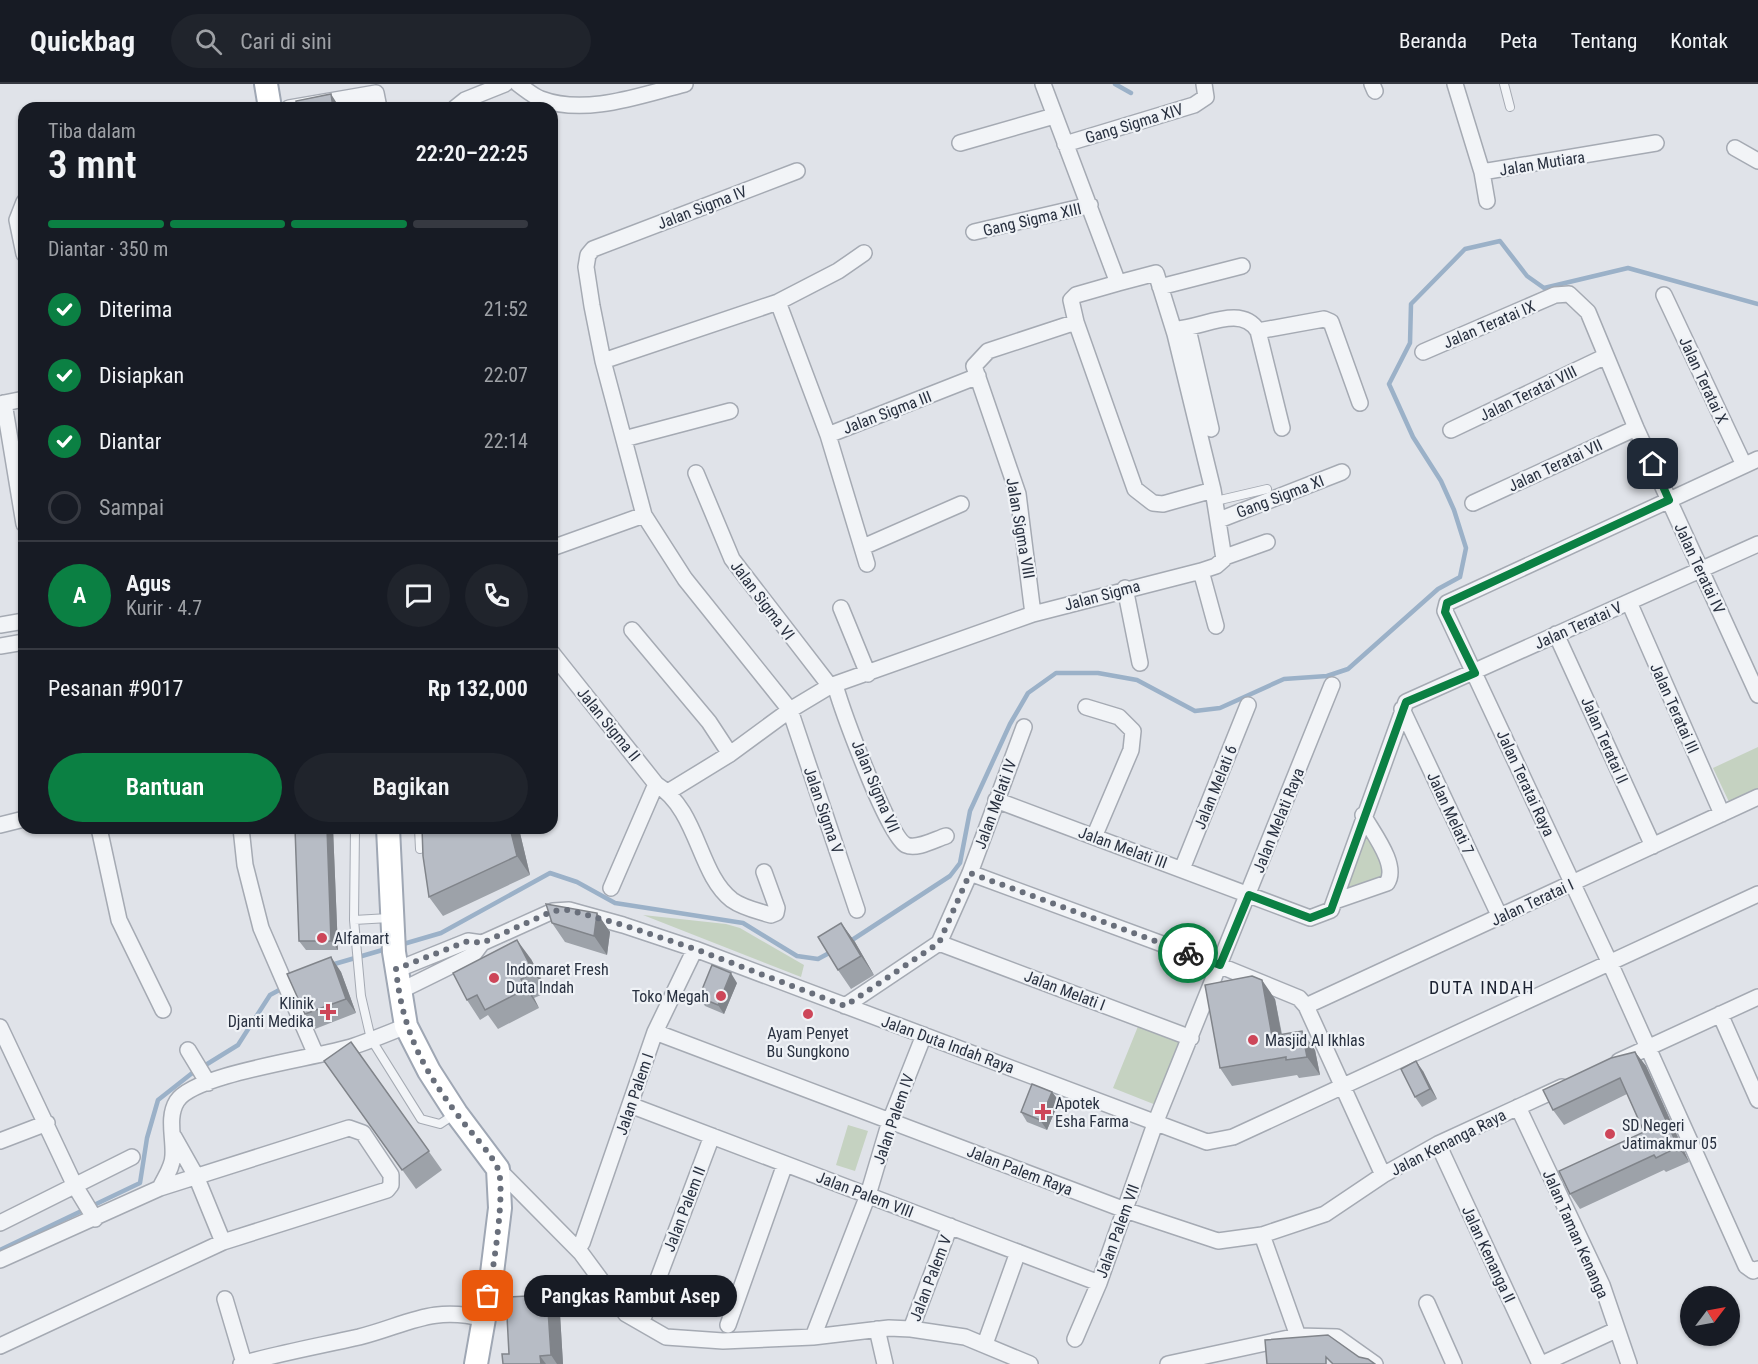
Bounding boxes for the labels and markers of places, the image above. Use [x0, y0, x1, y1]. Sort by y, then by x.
pin [1627, 438, 1678, 489]
place label: Alfamart [334, 929, 390, 948]
marker: Alfamart [315, 931, 329, 945]
place label: Indomaret Fresh Duta Indah [506, 960, 609, 997]
marker: Indomaret Fresh Duta Indah [487, 971, 501, 985]
place label: Toko Megah [632, 987, 709, 1006]
marker: Toko Megah [714, 989, 728, 1003]
place label: Klinik Djanti Medika [228, 994, 315, 1031]
marker: Klinik Djanti Medika [319, 1003, 337, 1021]
marker: Ayam Penyet Bu Sungkono [801, 1007, 815, 1021]
place label: Ayam Penyet Bu Sungkono [767, 1024, 849, 1061]
place label: Masjid Al Ikhlas [1265, 1031, 1365, 1050]
marker: Masjid Al Ikhlas [1246, 1033, 1260, 1047]
place label: Apotek Esha Farma [1055, 1094, 1129, 1131]
marker: Apotek Esha Farma [1036, 1105, 1050, 1119]
place label: SD Negeri Jatimakmur 05 [1622, 1116, 1717, 1153]
marker: SD Negeri Jatimakmur 05 [1603, 1127, 1617, 1141]
pin [462, 1270, 513, 1321]
callout: Pangkas Rambut Asep [524, 1275, 737, 1317]

